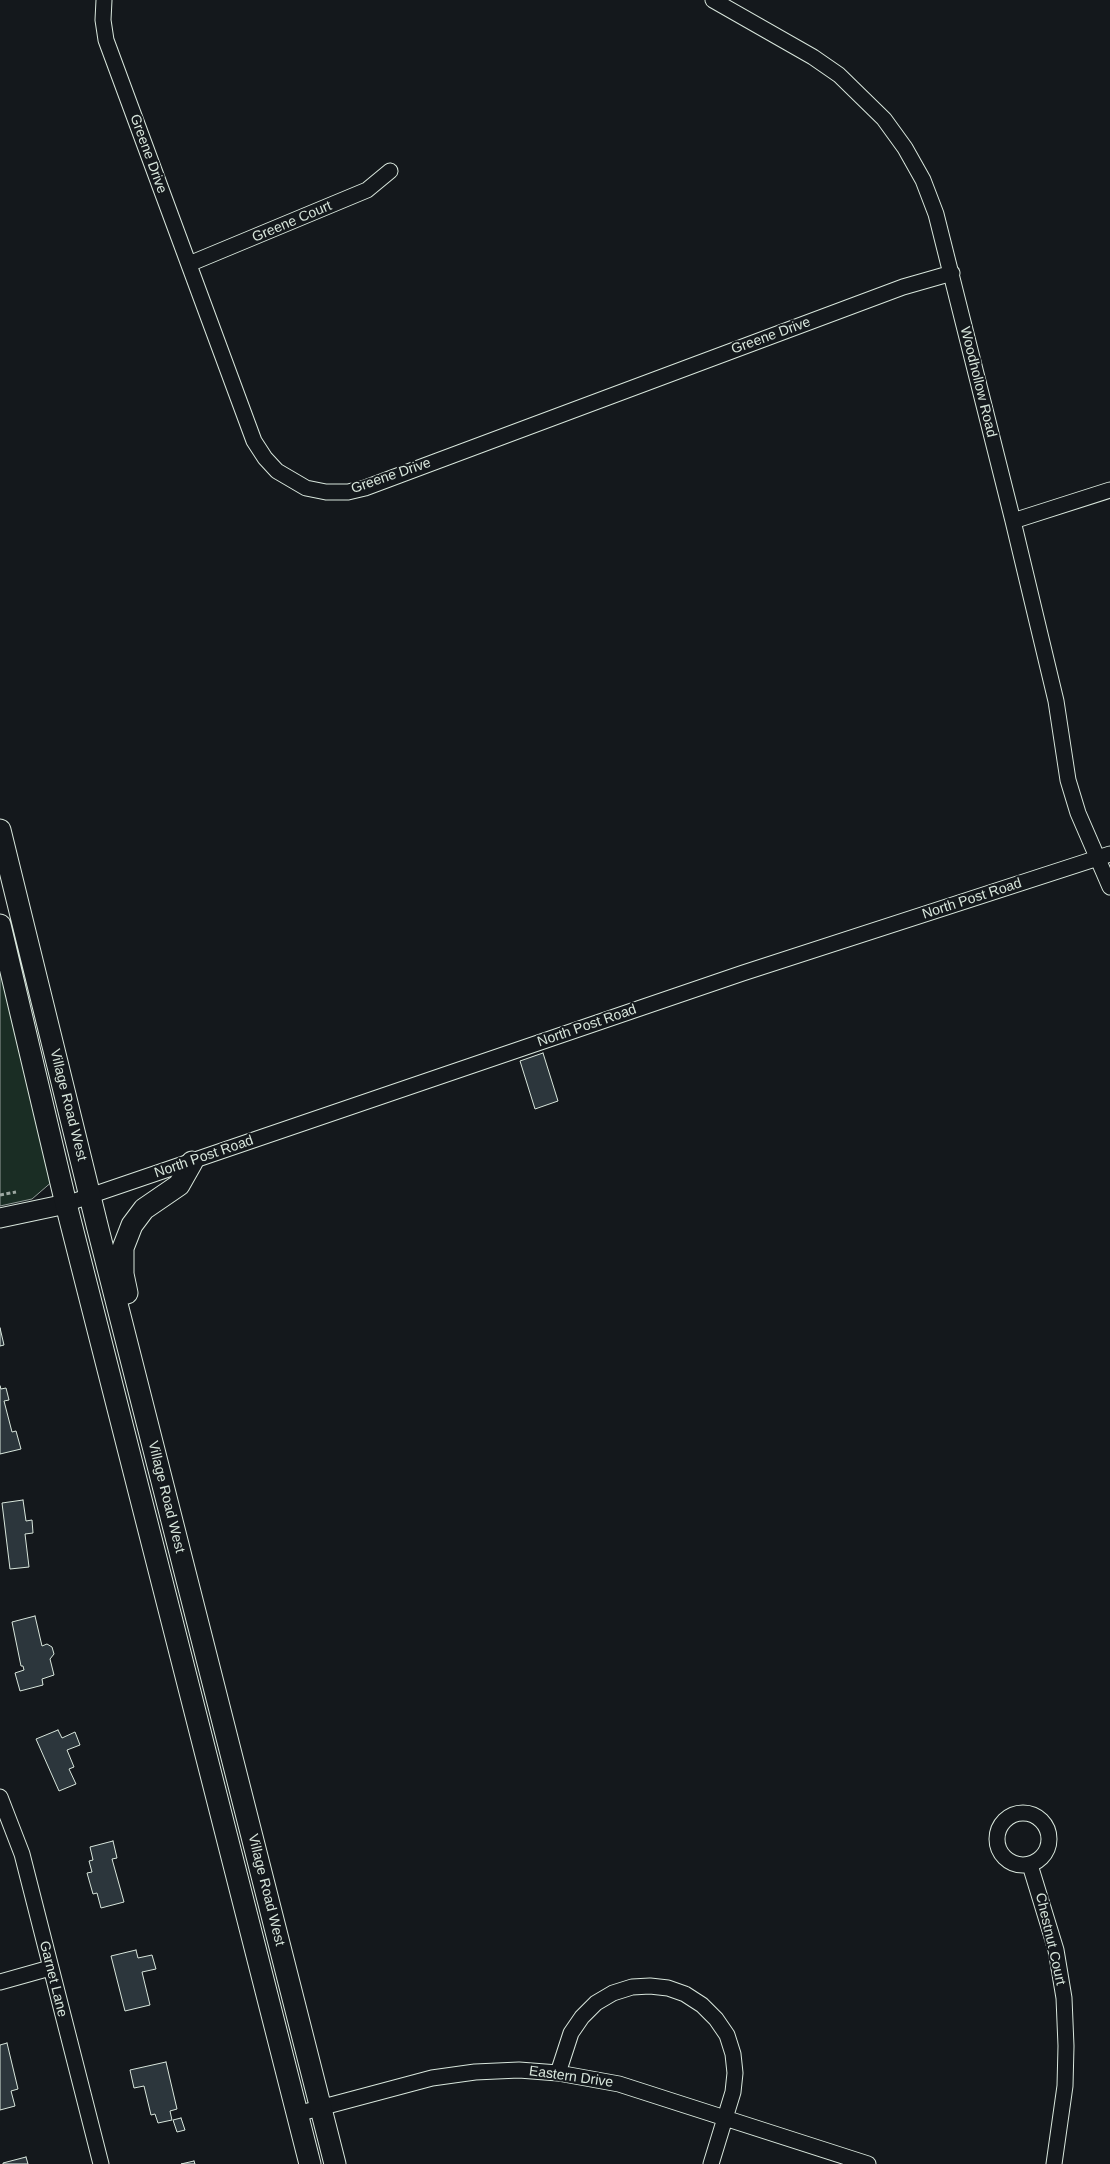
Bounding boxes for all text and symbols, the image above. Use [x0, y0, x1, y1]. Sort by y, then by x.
street label: Greene Drive [126, 112, 170, 196]
street label: Greene Court [250, 198, 334, 246]
street label: Greene Drive [729, 314, 813, 358]
street label: Woodhollow Road [956, 325, 1000, 439]
street label: Greene Drive [349, 455, 433, 497]
street label: North Post Road [920, 875, 1024, 923]
street label: North Post Road [535, 1001, 639, 1051]
street label: Village Road West [46, 1047, 90, 1163]
street label: North Post Road [152, 1132, 256, 1182]
street label: Village Road West [144, 1439, 188, 1555]
street label: Village Road West [244, 1832, 288, 1948]
street label: Chestnut Court [1031, 1891, 1069, 1987]
street label: Garnet Lane [35, 1939, 71, 2019]
street label: Eastern Drive [528, 2063, 614, 2091]

